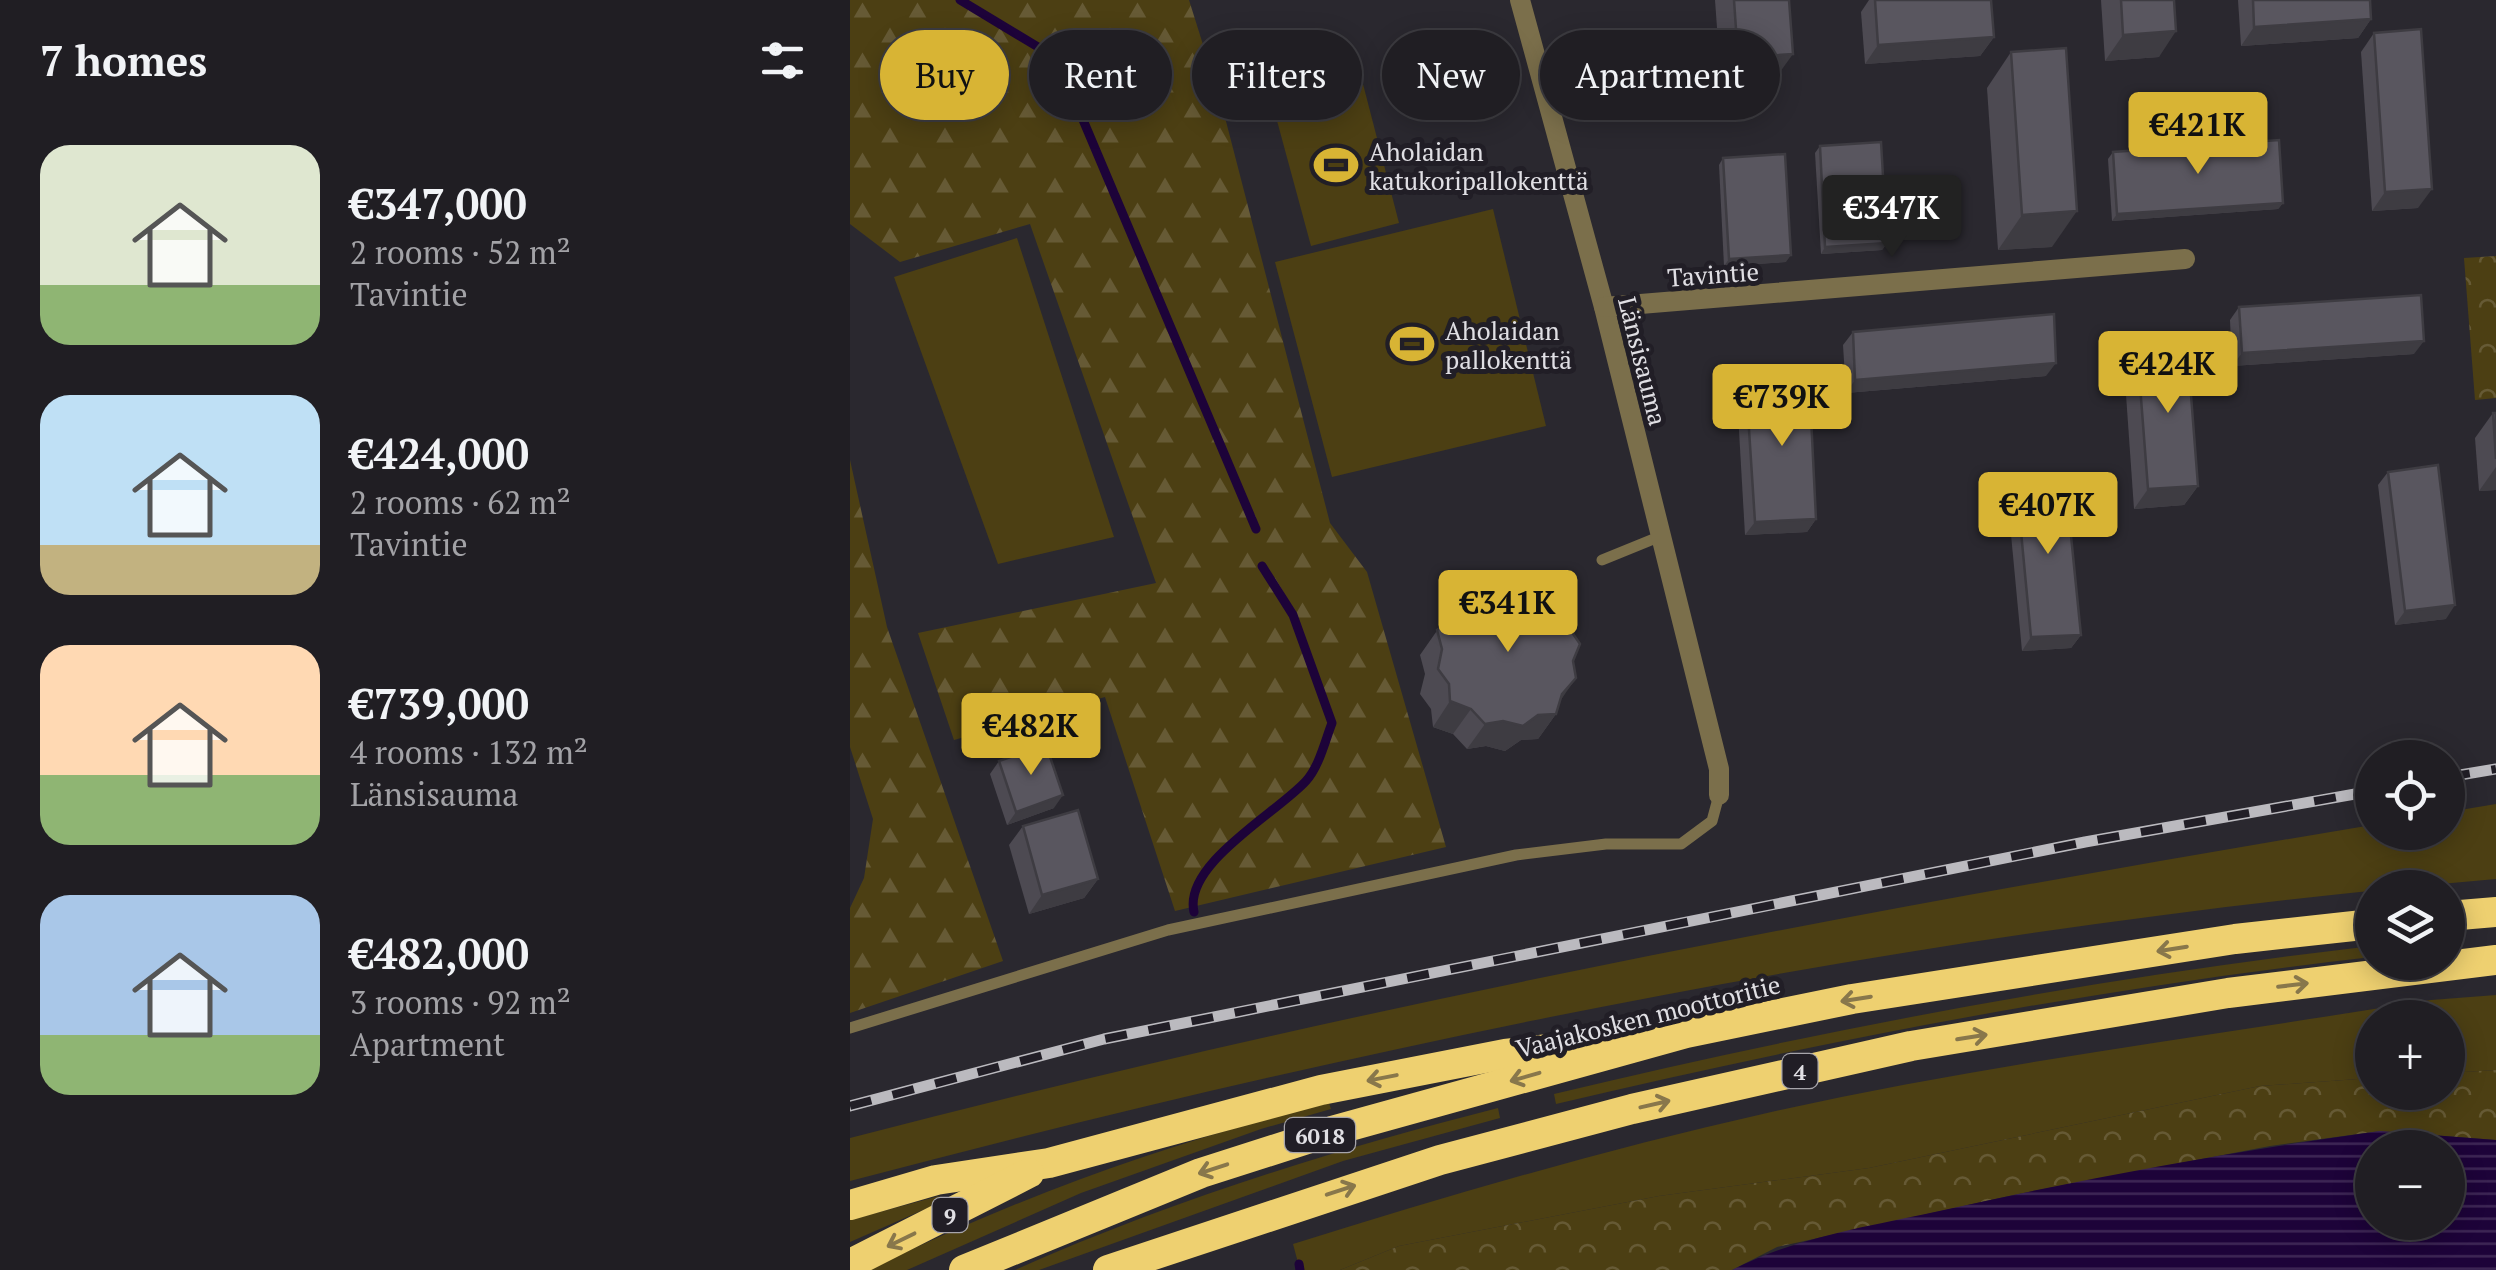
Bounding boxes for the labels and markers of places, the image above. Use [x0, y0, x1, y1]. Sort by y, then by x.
pin: €421K [2128, 92, 2268, 177]
place label: Aholaidan katukoripallokenttä [1369, 135, 1589, 197]
sports icon: Aholaidan katukoripallokenttä [1312, 141, 1360, 189]
pin: €347K [1822, 175, 1962, 260]
place label: Aholaidan pallokenttä [1445, 314, 1572, 376]
sports icon: Aholaidan pallokenttä [1388, 320, 1436, 368]
pin: €424K [2098, 331, 2238, 416]
pin: €739K [1712, 364, 1852, 449]
pin: €407K [1978, 472, 2118, 557]
pin: €341K [1438, 570, 1578, 655]
pin: €482K [961, 693, 1101, 778]

